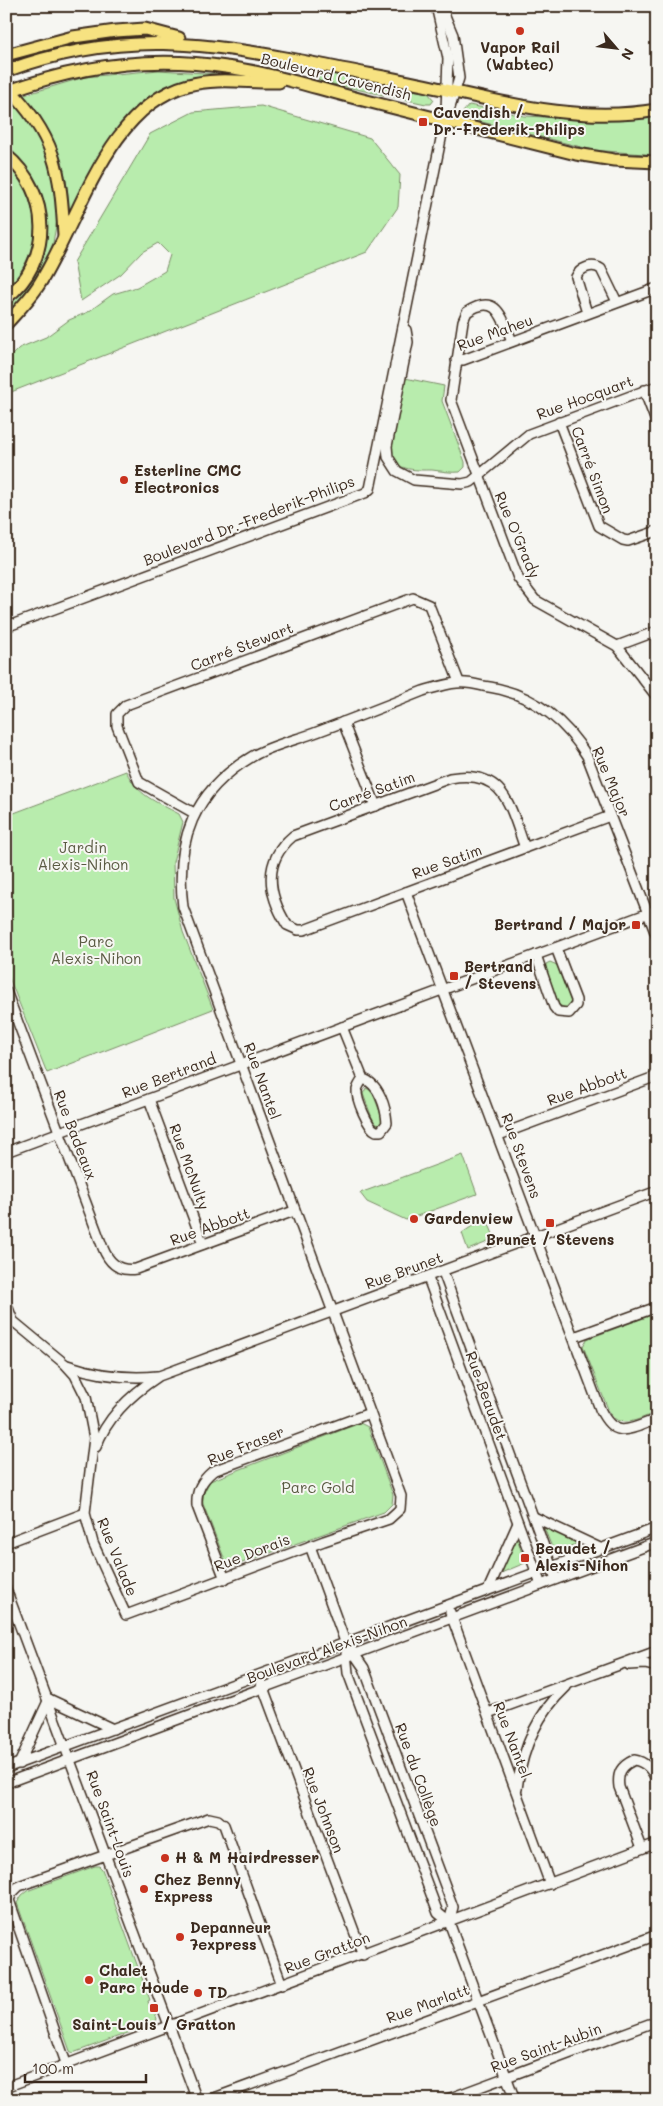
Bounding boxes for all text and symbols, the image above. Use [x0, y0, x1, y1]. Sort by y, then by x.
north arrow [590, 22, 640, 72]
marker: Vapor Rail (Wabtec) [514, 25, 526, 37]
place label: Vapor Rail (Wabtec) [480, 37, 560, 74]
text: N [617, 45, 639, 63]
street label: Boulevard Cavendish [259, 48, 413, 104]
place label: Cavendish / Dr.-Frederik-Philips [433, 102, 585, 139]
marker: Cavendish / Dr.-Frederik-Philips [417, 116, 429, 128]
street label: Rue Maheu [454, 309, 535, 355]
street label: Rue Hocquart [533, 370, 636, 424]
street label: Carré Simon [567, 423, 619, 516]
place label: Esterline CMC Electronics [134, 460, 241, 497]
street label: Boulevard Dr.-Frederik-Philips [140, 470, 357, 570]
marker: Esterline CMC Electronics [118, 474, 130, 486]
street label: Rue O'Grady [491, 488, 545, 581]
street label: Carré Stewart [187, 617, 296, 675]
street label: Rue Major [588, 743, 636, 820]
street label: Carré Satim [326, 766, 417, 816]
park label: Jardin Alexis-Nihon [38, 837, 128, 874]
street label: Rue Satim [409, 839, 484, 883]
place label: Bertrand / Major [494, 914, 626, 934]
marker: Bertrand / Major [630, 919, 642, 931]
park label: Parc Alexis-Nihon [51, 931, 141, 968]
place label: Bertrand / Stevens [464, 956, 536, 993]
marker: Bertrand / Stevens [448, 970, 460, 982]
street label: Rue Nantel [240, 1040, 286, 1122]
street label: Rue Bertrand [119, 1048, 219, 1102]
street label: Rue Abbott [544, 1062, 629, 1110]
street label: Rue Badeaux [50, 1087, 102, 1183]
street label: Rue Stevens [497, 1110, 547, 1201]
street label: Rue McNulty [165, 1121, 215, 1213]
street label: Rue Abbott [167, 1202, 252, 1250]
place label: Gardenview [424, 1208, 513, 1228]
marker: Gardenview [408, 1213, 420, 1225]
marker: Brunet / Stevens [544, 1217, 556, 1229]
place label: Brunet / Stevens [486, 1229, 614, 1249]
street label: Rue Brunet [362, 1247, 445, 1293]
street label: Rue Beaudet [462, 1348, 512, 1443]
street label: Rue Fraser [204, 1421, 287, 1470]
park label: Parc Gold [282, 1477, 354, 1497]
street label: Rue Valade [93, 1514, 143, 1599]
street label: Rue Dorais [211, 1528, 293, 1576]
place label: Beaudet / Alexis-Nihon [535, 1538, 628, 1575]
marker: Beaudet / Alexis-Nihon [519, 1552, 531, 1564]
street label: Boulevard Alexis-Nihon [244, 1611, 410, 1687]
street label: Rue Nantel [489, 1699, 537, 1781]
street label: Rue du Collège [391, 1720, 447, 1829]
street label: Rue Johnson [298, 1764, 349, 1855]
street label: Rue Saint-Louis [82, 1767, 140, 1880]
place label: H & M Hairdresser [175, 1847, 319, 1867]
marker: H & M Hairdresser [159, 1852, 171, 1864]
place label: Chez Benny Express [154, 1869, 241, 1906]
marker: Chez Benny Express [138, 1883, 150, 1895]
place label: Depanneur 7express [190, 1917, 271, 1954]
street label: Rue Gratton [281, 1927, 372, 1978]
marker: Depanneur 7express [174, 1931, 186, 1943]
place label: Chalet Parc Houde [99, 1960, 189, 1997]
marker: Chalet Parc Houde [83, 1974, 95, 1986]
street label: Rue Marlatt [383, 1979, 472, 2027]
place label: TD [208, 1982, 228, 2002]
marker: TD [192, 1987, 204, 1999]
marker: Saint-Louis / Gratton [148, 2002, 160, 2014]
place label: Saint-Louis / Gratton [72, 2014, 236, 2034]
street label: Rue Saint-Aubin [487, 2018, 604, 2076]
scale bar [25, 2051, 146, 2083]
text: 100 m [32, 2058, 74, 2078]

